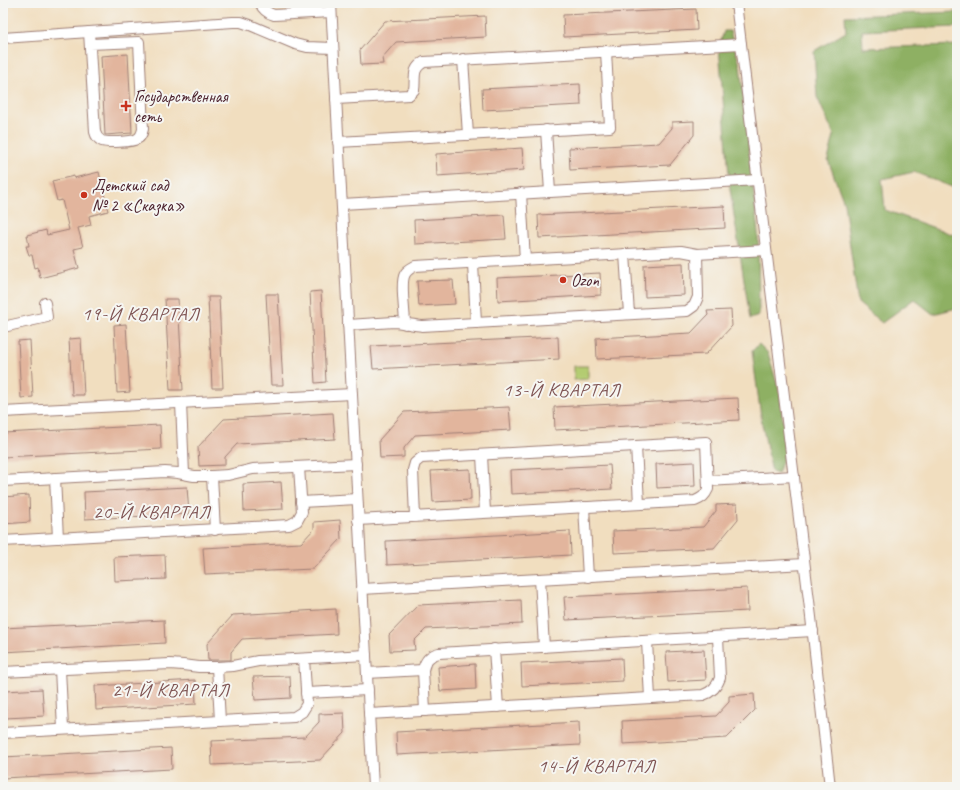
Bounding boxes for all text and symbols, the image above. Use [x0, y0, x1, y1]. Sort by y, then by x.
place label: Государственная сеть [134, 86, 229, 127]
marker: Государственная сеть [121, 101, 131, 111]
place label: Детский сад № 2 «Сказка» [92, 175, 185, 217]
marker: Детский сад № 2 «Сказка» [79, 190, 89, 200]
place label: Ozon [571, 270, 599, 291]
marker: Ozon [558, 275, 568, 285]
district label: 19-Й КВАРТАЛ [82, 302, 201, 326]
district label: 13-Й КВАРТАЛ [503, 378, 622, 402]
district label: 20-Й КВАРТАЛ [93, 500, 212, 524]
district label: 21-Й КВАРТАЛ [112, 678, 231, 702]
district label: 14-Й КВАРТАЛ [538, 754, 657, 778]

